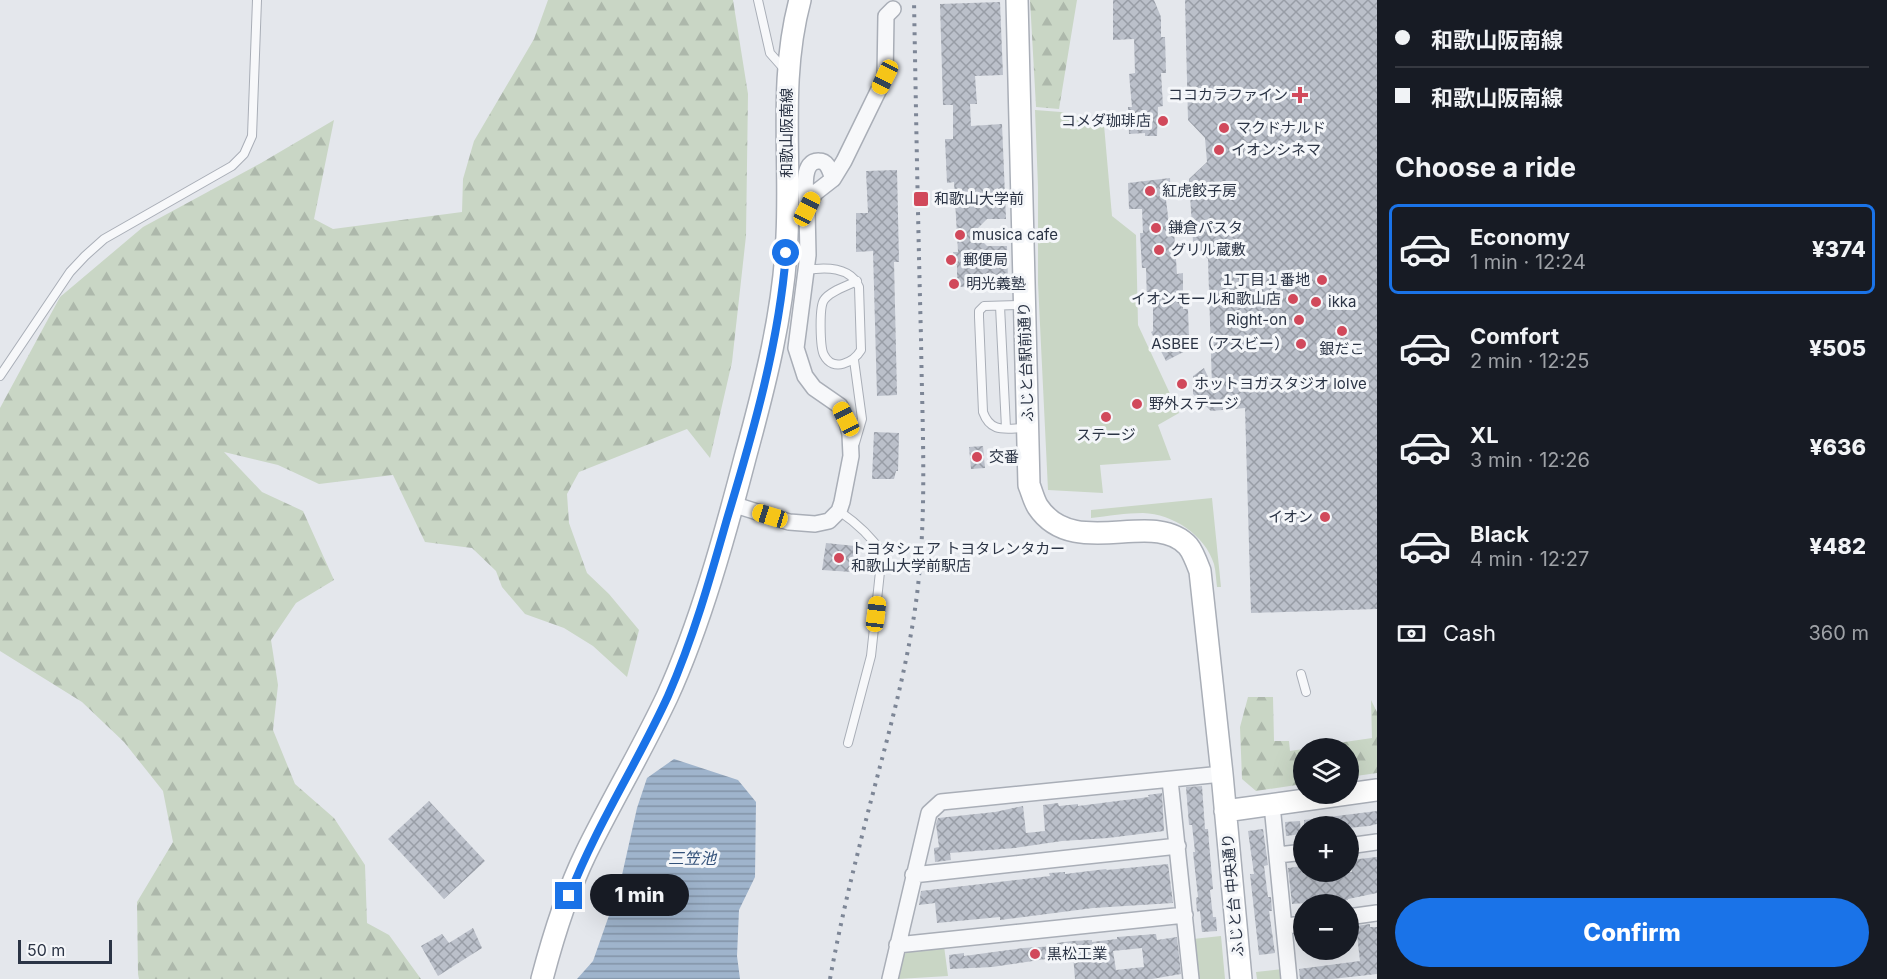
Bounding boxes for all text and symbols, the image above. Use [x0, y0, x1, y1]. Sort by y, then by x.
text: 和歌山阪南線 [1431, 27, 1563, 53]
car [869, 57, 901, 97]
place label: ココカラファイン [1168, 85, 1288, 104]
text: 和歌山阪南線 [1431, 85, 1563, 111]
street label: 和歌山阪南線 [777, 88, 796, 178]
marker: ココカラファイン [1293, 88, 1307, 102]
place label: コメダ珈琲店 [1061, 111, 1151, 130]
marker: コメダ珈琲店 [1156, 114, 1170, 128]
place label: マクドナルド [1236, 118, 1326, 137]
marker: マクドナルド [1217, 121, 1231, 135]
place label: イオンシネマ [1231, 140, 1321, 159]
marker: イオンシネマ [1212, 143, 1226, 157]
text: Choose a ride [1395, 151, 1576, 184]
place label: 紅虎餃子房 [1162, 181, 1237, 200]
marker: 紅虎餃子房 [1143, 184, 1157, 198]
car [791, 189, 823, 229]
place label: 和歌山大学前 [934, 189, 1024, 208]
marker: 和歌山大学前 [912, 190, 930, 208]
place label: 鎌倉パスタ [1168, 218, 1243, 237]
marker: 鎌倉パスタ [1149, 221, 1163, 235]
icon: car [1398, 222, 1452, 276]
text: Economy [1470, 224, 1570, 250]
place label: musica cafe [972, 225, 1058, 244]
marker: musica cafe [953, 228, 967, 242]
text: ¥374 [1812, 236, 1866, 262]
route start [772, 239, 799, 266]
place label: グリル蔵敷 [1171, 240, 1246, 259]
marker: グリル蔵敷 [1152, 243, 1166, 257]
place label: 郵便局 [963, 250, 1008, 269]
text: 1 min · 12:24 [1470, 250, 1586, 274]
marker: 郵便局 [944, 253, 958, 267]
place label: １丁目１番地 [1220, 270, 1310, 289]
marker: １丁目１番地 [1315, 273, 1329, 287]
place label: 明光義塾 [966, 274, 1026, 293]
marker: 明光義塾 [947, 277, 961, 291]
place label: イオンモール和歌山店 [1131, 289, 1281, 308]
marker: イオンモール和歌山店 [1286, 292, 1300, 306]
place label: ikka [1328, 292, 1357, 311]
marker: ikka [1309, 295, 1323, 309]
street label: ふじと台駅前通り [1014, 302, 1037, 422]
place label: Right-on [1226, 310, 1287, 329]
marker: Right-on [1292, 313, 1306, 327]
icon: car [1398, 321, 1452, 375]
text: Comfort [1470, 323, 1559, 349]
marker: 銀だこ [1335, 324, 1349, 338]
place label: ASBEE（アスビー） [1151, 334, 1289, 353]
text: ¥505 [1809, 335, 1866, 361]
marker: ASBEE（アスビー） [1294, 337, 1308, 351]
place label: 銀だこ [1319, 339, 1365, 358]
text: 2 min · 12:25 [1470, 349, 1589, 373]
place label: ホットヨガスタジオ loIve [1194, 374, 1367, 393]
marker: ホットヨガスタジオ loIve [1175, 377, 1189, 391]
place label: 野外ステージ [1149, 394, 1239, 413]
marker: 野外ステージ [1130, 397, 1144, 411]
car [830, 399, 862, 439]
marker: ステージ [1099, 410, 1113, 424]
icon: car [1398, 420, 1452, 474]
text: XL [1470, 422, 1499, 448]
place label: ステージ [1076, 425, 1136, 444]
text: ¥636 [1810, 434, 1866, 460]
place label: 交番 [989, 447, 1019, 466]
text: 3 min · 12:26 [1470, 448, 1590, 472]
marker: 交番 [970, 450, 984, 464]
car [750, 502, 790, 530]
place label: イオン [1268, 507, 1313, 526]
marker: イオン [1318, 510, 1332, 524]
icon: car [1398, 519, 1452, 573]
text: Black [1470, 521, 1529, 547]
text: ¥482 [1809, 533, 1866, 559]
place label: トヨタシェア トヨタレンタカー 和歌山大学前駅店 [851, 539, 1065, 575]
text: 4 min · 12:27 [1470, 547, 1589, 571]
marker: トヨタシェア トヨタレンタカー 和歌山大学前駅店 [832, 551, 846, 565]
car [865, 595, 887, 633]
icon: cash [1395, 617, 1428, 650]
text: Cash [1443, 620, 1496, 646]
text: 360 m [1808, 621, 1869, 645]
map controls [1293, 738, 1359, 960]
button: layers [1293, 738, 1359, 804]
button: + [1293, 816, 1359, 882]
street label: ふじと台 中央通り [1218, 832, 1247, 958]
water label: 三笠池 [668, 848, 718, 868]
callout: 1 min [590, 875, 689, 917]
route end [555, 882, 582, 909]
text: 1 min [614, 883, 665, 907]
button: − [1293, 894, 1359, 960]
button: Confirm [1395, 898, 1869, 967]
scale bar [18, 937, 112, 964]
text: 50 m [27, 940, 65, 960]
place label: 黒松工業 [1047, 944, 1107, 963]
marker: 黒松工業 [1028, 947, 1042, 961]

